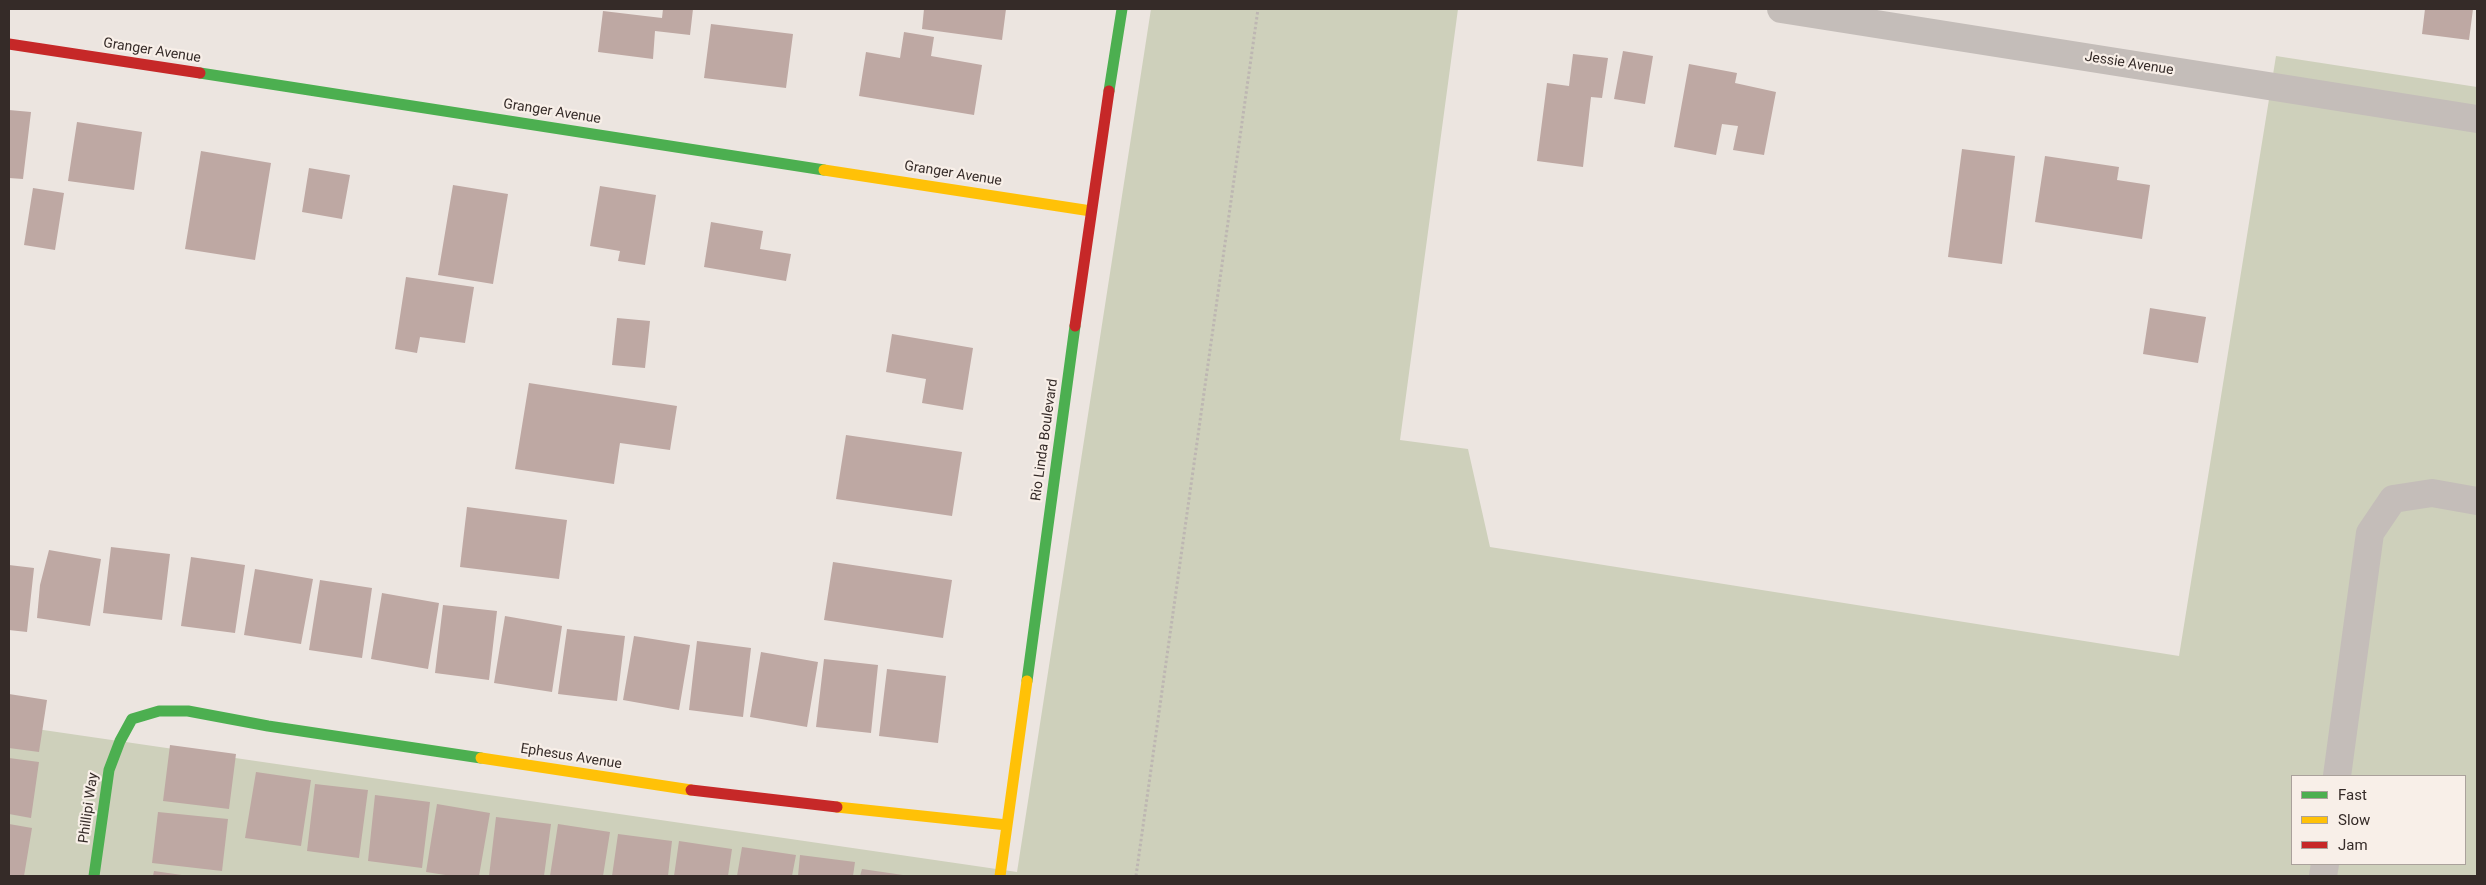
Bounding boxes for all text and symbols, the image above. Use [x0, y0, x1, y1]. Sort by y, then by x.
street label: Granger Avenue [102, 35, 202, 67]
street label: Jessie Avenue [2083, 49, 2175, 79]
street label: Granger Avenue [502, 96, 602, 128]
street label: Granger Avenue [903, 158, 1003, 190]
street label: Rio Linda Boulevard [1028, 378, 1062, 502]
street label: Ephesus Avenue [519, 741, 623, 773]
street label: Phillipi Way [76, 772, 102, 844]
legend [2291, 775, 2466, 865]
text: Fast [2338, 786, 2367, 804]
text: Slow [2338, 811, 2370, 829]
text: Jam [2338, 836, 2368, 854]

